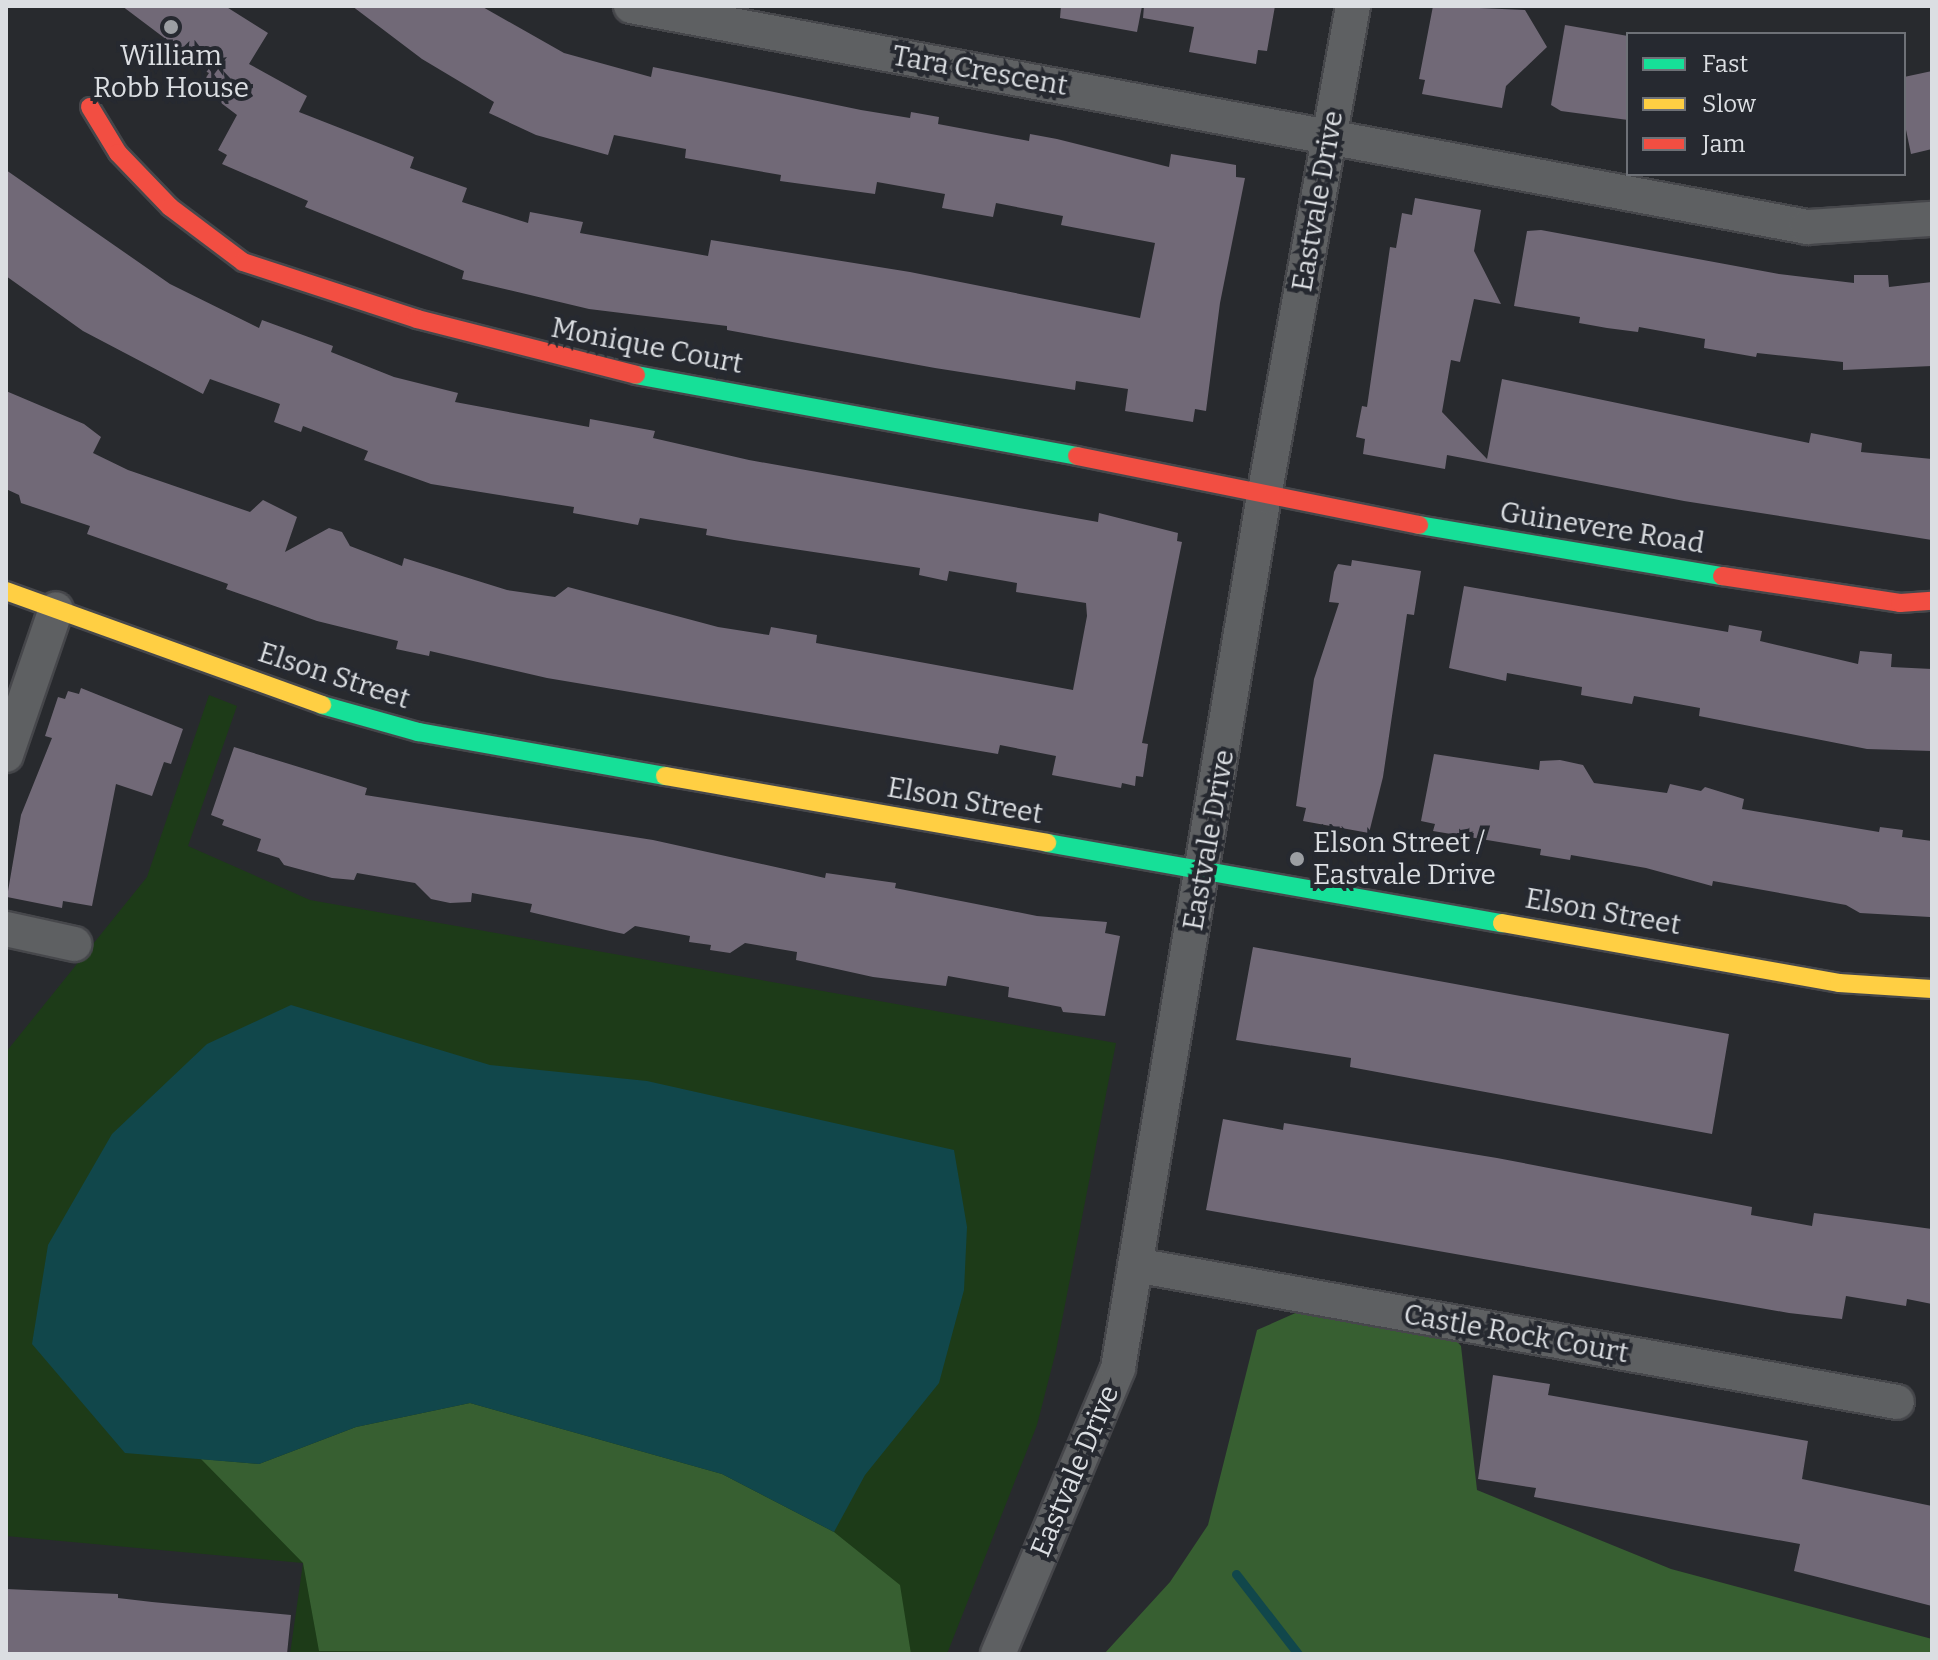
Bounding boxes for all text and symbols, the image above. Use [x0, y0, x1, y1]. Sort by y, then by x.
marker: William Robb House [162, 18, 180, 36]
legend [1626, 32, 1906, 176]
place label: William Robb House [93, 39, 249, 105]
street label: Tara Crescent [890, 39, 1070, 103]
text: Fast [1702, 50, 1748, 78]
text: Slow [1702, 90, 1756, 118]
street label: Eastvale Drive [1286, 108, 1350, 294]
text: Jam [1702, 130, 1745, 158]
street label: Monique Court [548, 311, 746, 381]
street label: Guinevere Road [1497, 495, 1707, 561]
street label: Elson Street [254, 636, 414, 716]
street label: Eastvale Drive [1177, 747, 1241, 933]
street label: Elson Street [885, 771, 1045, 831]
place label: Elson Street / Eastvale Drive [1313, 826, 1496, 892]
marker: Elson Street / Eastvale Drive [1288, 850, 1306, 868]
street label: Elson Street [1523, 882, 1683, 942]
street label: Castle Rock Court [1401, 1298, 1631, 1370]
street label: Eastvale Drive [1024, 1380, 1126, 1562]

